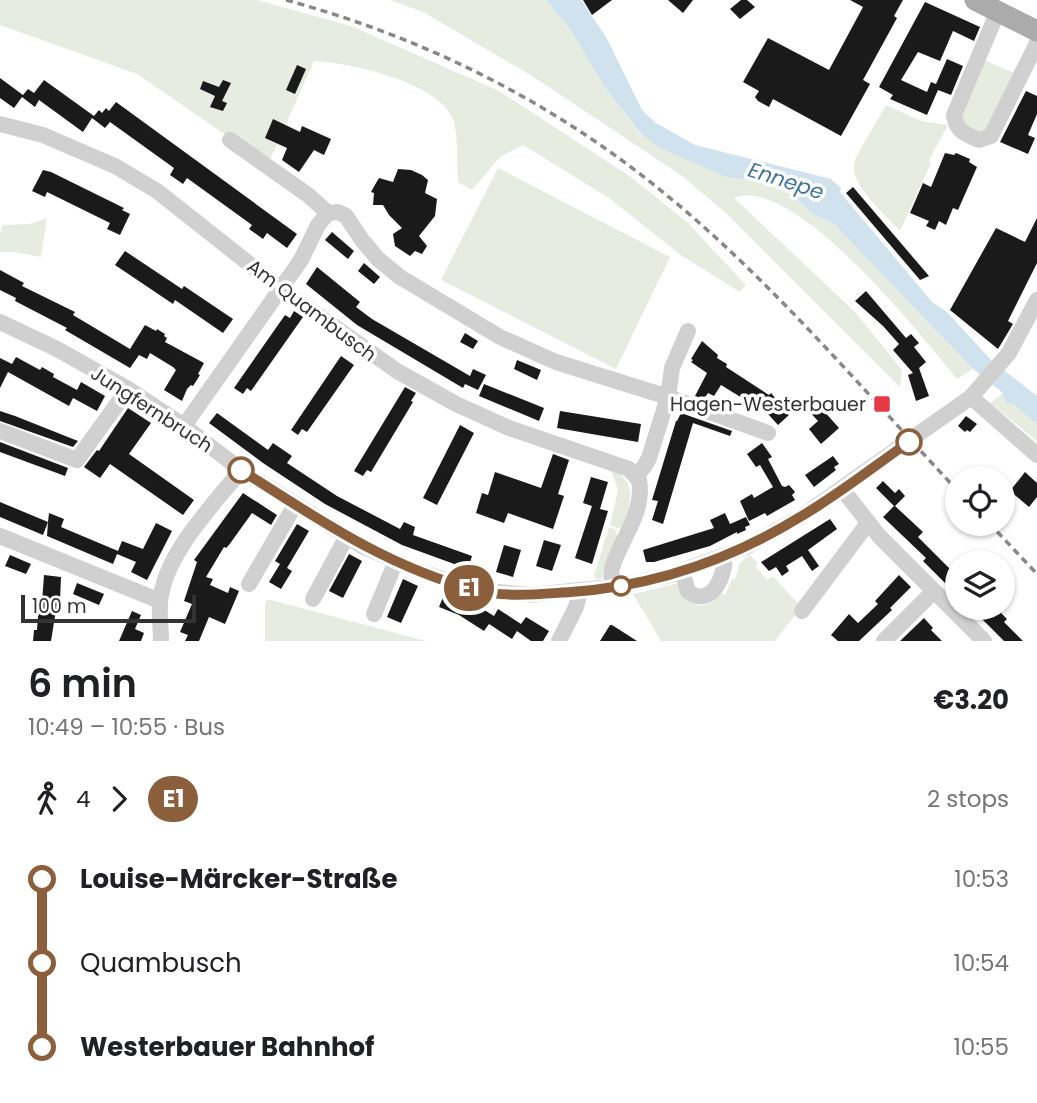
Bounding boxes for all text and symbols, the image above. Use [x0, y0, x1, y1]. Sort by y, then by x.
water label: Ennepe [745, 155, 828, 206]
street label: Am Quambusch [241, 253, 382, 368]
street label: Jungfernbruch [86, 360, 218, 459]
place label: Hagen-Westerbauer [670, 391, 866, 418]
marker: Hagen-Westerbauer [872, 394, 892, 414]
unlabelled marker [896, 429, 922, 455]
unlabelled marker [228, 457, 254, 483]
map controls [945, 466, 1015, 620]
button: locate [945, 466, 1015, 536]
button: layers [945, 550, 1015, 620]
line badge: E1 [438, 565, 500, 611]
text: E1 [458, 571, 480, 604]
unlabelled marker [611, 576, 631, 596]
scale bar [21, 592, 196, 624]
text: 100 m [32, 593, 87, 620]
text: 6 min [28, 657, 137, 710]
text: €3.20 [933, 682, 1009, 718]
text: 10:49 – 10:55 · Bus [28, 711, 225, 743]
icon: walk [28, 780, 66, 818]
icon: forward [100, 780, 138, 818]
text: E1 [162, 782, 184, 815]
text: 4 [76, 783, 90, 815]
text: 2 stops [927, 783, 1009, 815]
text: Louise-Märcker-Straße [80, 861, 398, 897]
text: 10:53 [954, 863, 1009, 895]
text: Quambusch [80, 945, 242, 981]
text: 10:54 [953, 947, 1009, 979]
text: Westerbauer Bahnhof [80, 1029, 374, 1065]
text: 10:55 [953, 1031, 1009, 1063]

